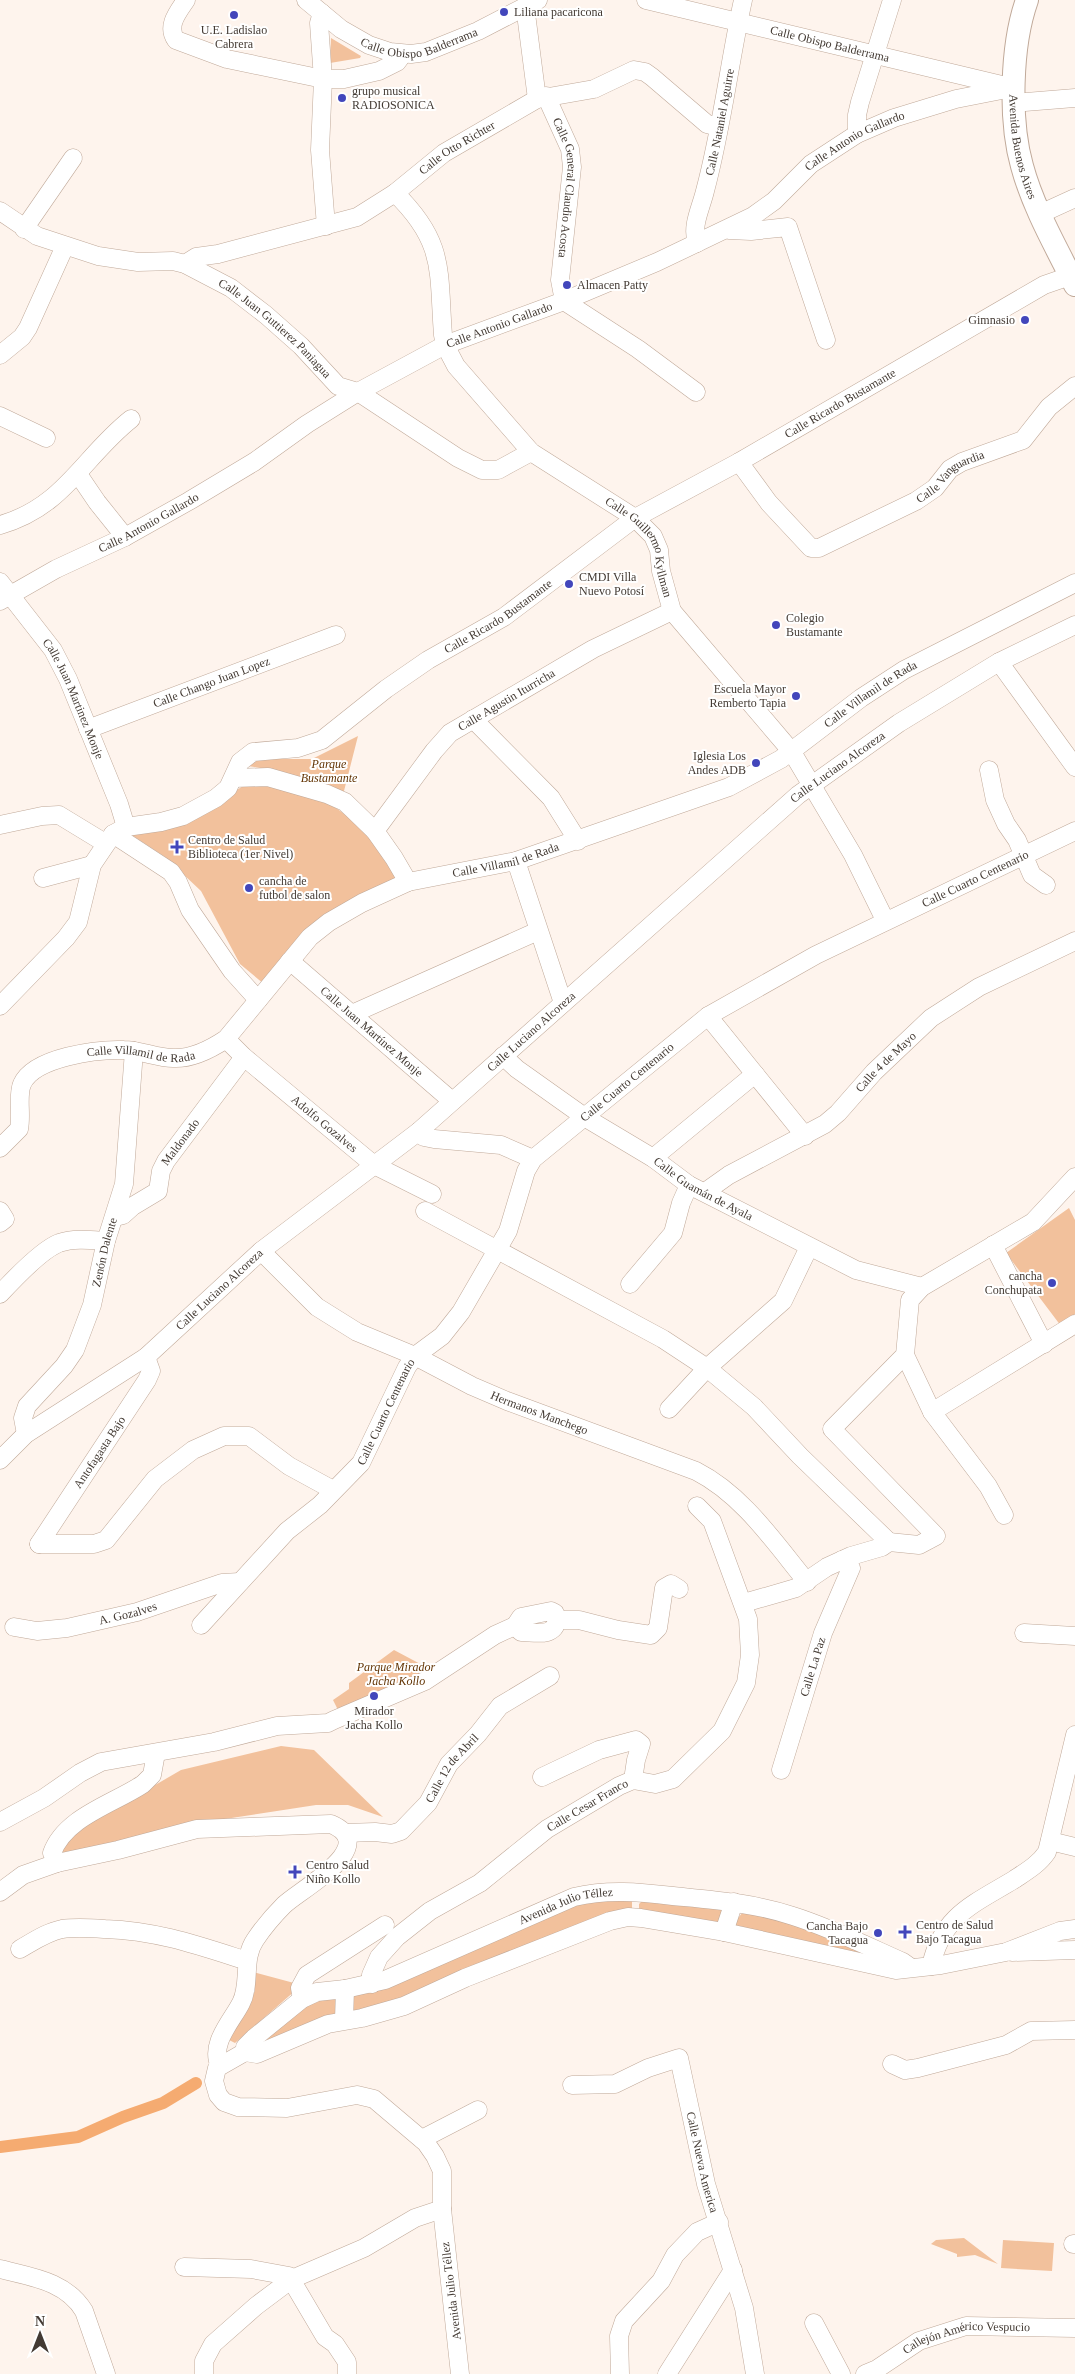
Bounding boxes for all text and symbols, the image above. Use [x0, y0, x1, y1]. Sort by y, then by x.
place label: Liliana pacaricona [514, 5, 604, 19]
marker: Liliana pacaricona [498, 6, 510, 18]
marker: U.E. Ladislao Cabrera [228, 9, 240, 21]
place label: U.E. Ladislao Cabrera [201, 23, 267, 51]
street label: Calle Obispo Balderrama [769, 23, 891, 65]
street label: Calle Obispo Balderrama [358, 25, 480, 61]
street label: Calle Nataniel Aguirre [702, 68, 737, 177]
place label: grupo musical RADIOSONICA [352, 84, 435, 112]
marker: grupo musical RADIOSONICA [336, 92, 348, 104]
street label: Avenida Buenos Aires [1006, 94, 1040, 202]
street label: Calle Antonio Gallardo [801, 108, 906, 174]
street label: Calle General Claudio Acosta [550, 115, 579, 259]
street label: Calle Otto Richter [416, 118, 497, 178]
street label: Calle Juan Guttierez Paniagua [216, 276, 334, 381]
place label: Almacen Patty [577, 278, 648, 292]
marker: Almacen Patty [561, 279, 573, 291]
street label: Calle Antonio Gallardo [444, 299, 554, 351]
place label: Gimnasio [968, 313, 1015, 327]
marker: Gimnasio [1019, 314, 1031, 326]
street label: Calle Ricardo Bustamante [782, 366, 898, 441]
street label: Calle Vanguardia [913, 447, 987, 506]
street label: Calle Antonio Gallardo [96, 490, 201, 555]
street label: Calle Guillermo Kyllman [603, 494, 675, 599]
place label: CMDI Villa Nuevo Potosí [579, 570, 645, 598]
street label: Calle Ricardo Bustamante [442, 576, 555, 656]
marker: CMDI Villa Nuevo Potosí [563, 578, 575, 590]
place label: Colegio Bustamante [786, 611, 843, 639]
marker: Colegio Bustamante [770, 619, 782, 631]
street label: Calle Juan Martinez Monje [40, 636, 107, 761]
street label: Calle Chango Juan Lopez [151, 654, 272, 711]
street label: Calle Villamil de Rada [821, 657, 920, 731]
street label: Calle Agustin Iturricha [455, 666, 558, 734]
place label: Escuela Mayor Remberto Tapia [709, 682, 787, 710]
marker: Escuela Mayor Remberto Tapia [790, 690, 802, 702]
street label: Calle Luciano Alcoreza [787, 728, 888, 806]
place label: Iglesia Los Andes ADB [688, 749, 746, 777]
park label: Parque Bustamante [301, 757, 358, 785]
marker: Iglesia Los Andes ADB [750, 757, 762, 769]
place label: Centro de Salud Biblioteca (1er Nivel) [188, 833, 293, 861]
street label: Calle Villamil de Rada [451, 839, 561, 880]
marker: Centro de Salud Biblioteca (1er Nivel) [170, 840, 184, 854]
street label: Calle Cuarto Centenario [919, 847, 1031, 910]
place label: cancha de futbol de salon [259, 874, 330, 902]
marker: cancha de futbol de salon [243, 882, 255, 894]
street label: Calle Juan Martínez Monje [318, 983, 426, 1080]
street label: Calle Luciano Alcoreza [484, 988, 579, 1074]
street label: Calle 4 de Mayo [853, 1029, 919, 1095]
street label: Calle Cuarto Centenario [577, 1040, 677, 1125]
street label: Calle Villamil de Rada [86, 1043, 197, 1065]
street label: Adolfo Gozalves [289, 1092, 361, 1155]
street label: Maldonado [158, 1116, 202, 1168]
street label: Calle Guamán de Ayala [651, 1154, 756, 1224]
street label: Zenón Dalente [89, 1216, 120, 1288]
street label: Calle Luciano Alcoreza [173, 1245, 266, 1333]
place label: cancha Conchupata [985, 1269, 1043, 1297]
marker: cancha Conchupata [1046, 1277, 1058, 1289]
street label: Calle Cuarto Centenario [354, 1356, 418, 1467]
street label: Hermanos Manchego [489, 1388, 590, 1437]
street label: Antofagasta Bajo [71, 1413, 128, 1491]
street label: A. Gozalves [97, 1599, 159, 1628]
street label: Calle La Paz [797, 1635, 828, 1698]
park label: Parque Mirador Jacha Kollo [356, 1660, 436, 1688]
marker: Mirador Jacha Kollo [368, 1690, 380, 1702]
place label: Mirador Jacha Kollo [346, 1704, 402, 1732]
street label: Calle 12 de Abril [422, 1730, 482, 1805]
street label: Calle Cesar Franco [544, 1776, 630, 1835]
place label: Centro Salud Niño Kollo [306, 1858, 369, 1886]
marker: Centro Salud Niño Kollo [288, 1865, 302, 1879]
street label: Avenida Julio Téllez [517, 1885, 613, 1927]
place label: Centro de Salud Bajo Tacagua [916, 1918, 993, 1946]
place label: Cancha Bajo Tacagua [806, 1919, 869, 1947]
marker: Centro de Salud Bajo Tacagua [898, 1925, 912, 1939]
marker: Cancha Bajo Tacagua [872, 1927, 884, 1939]
street label: Calle Nueva America [684, 2110, 722, 2215]
street label: Avenida Julio Téllez [438, 2241, 464, 2341]
north arrow [15, 2309, 65, 2359]
text: N [35, 2314, 45, 2329]
street label: Callejón Américo Vespucio [900, 2319, 1030, 2357]

